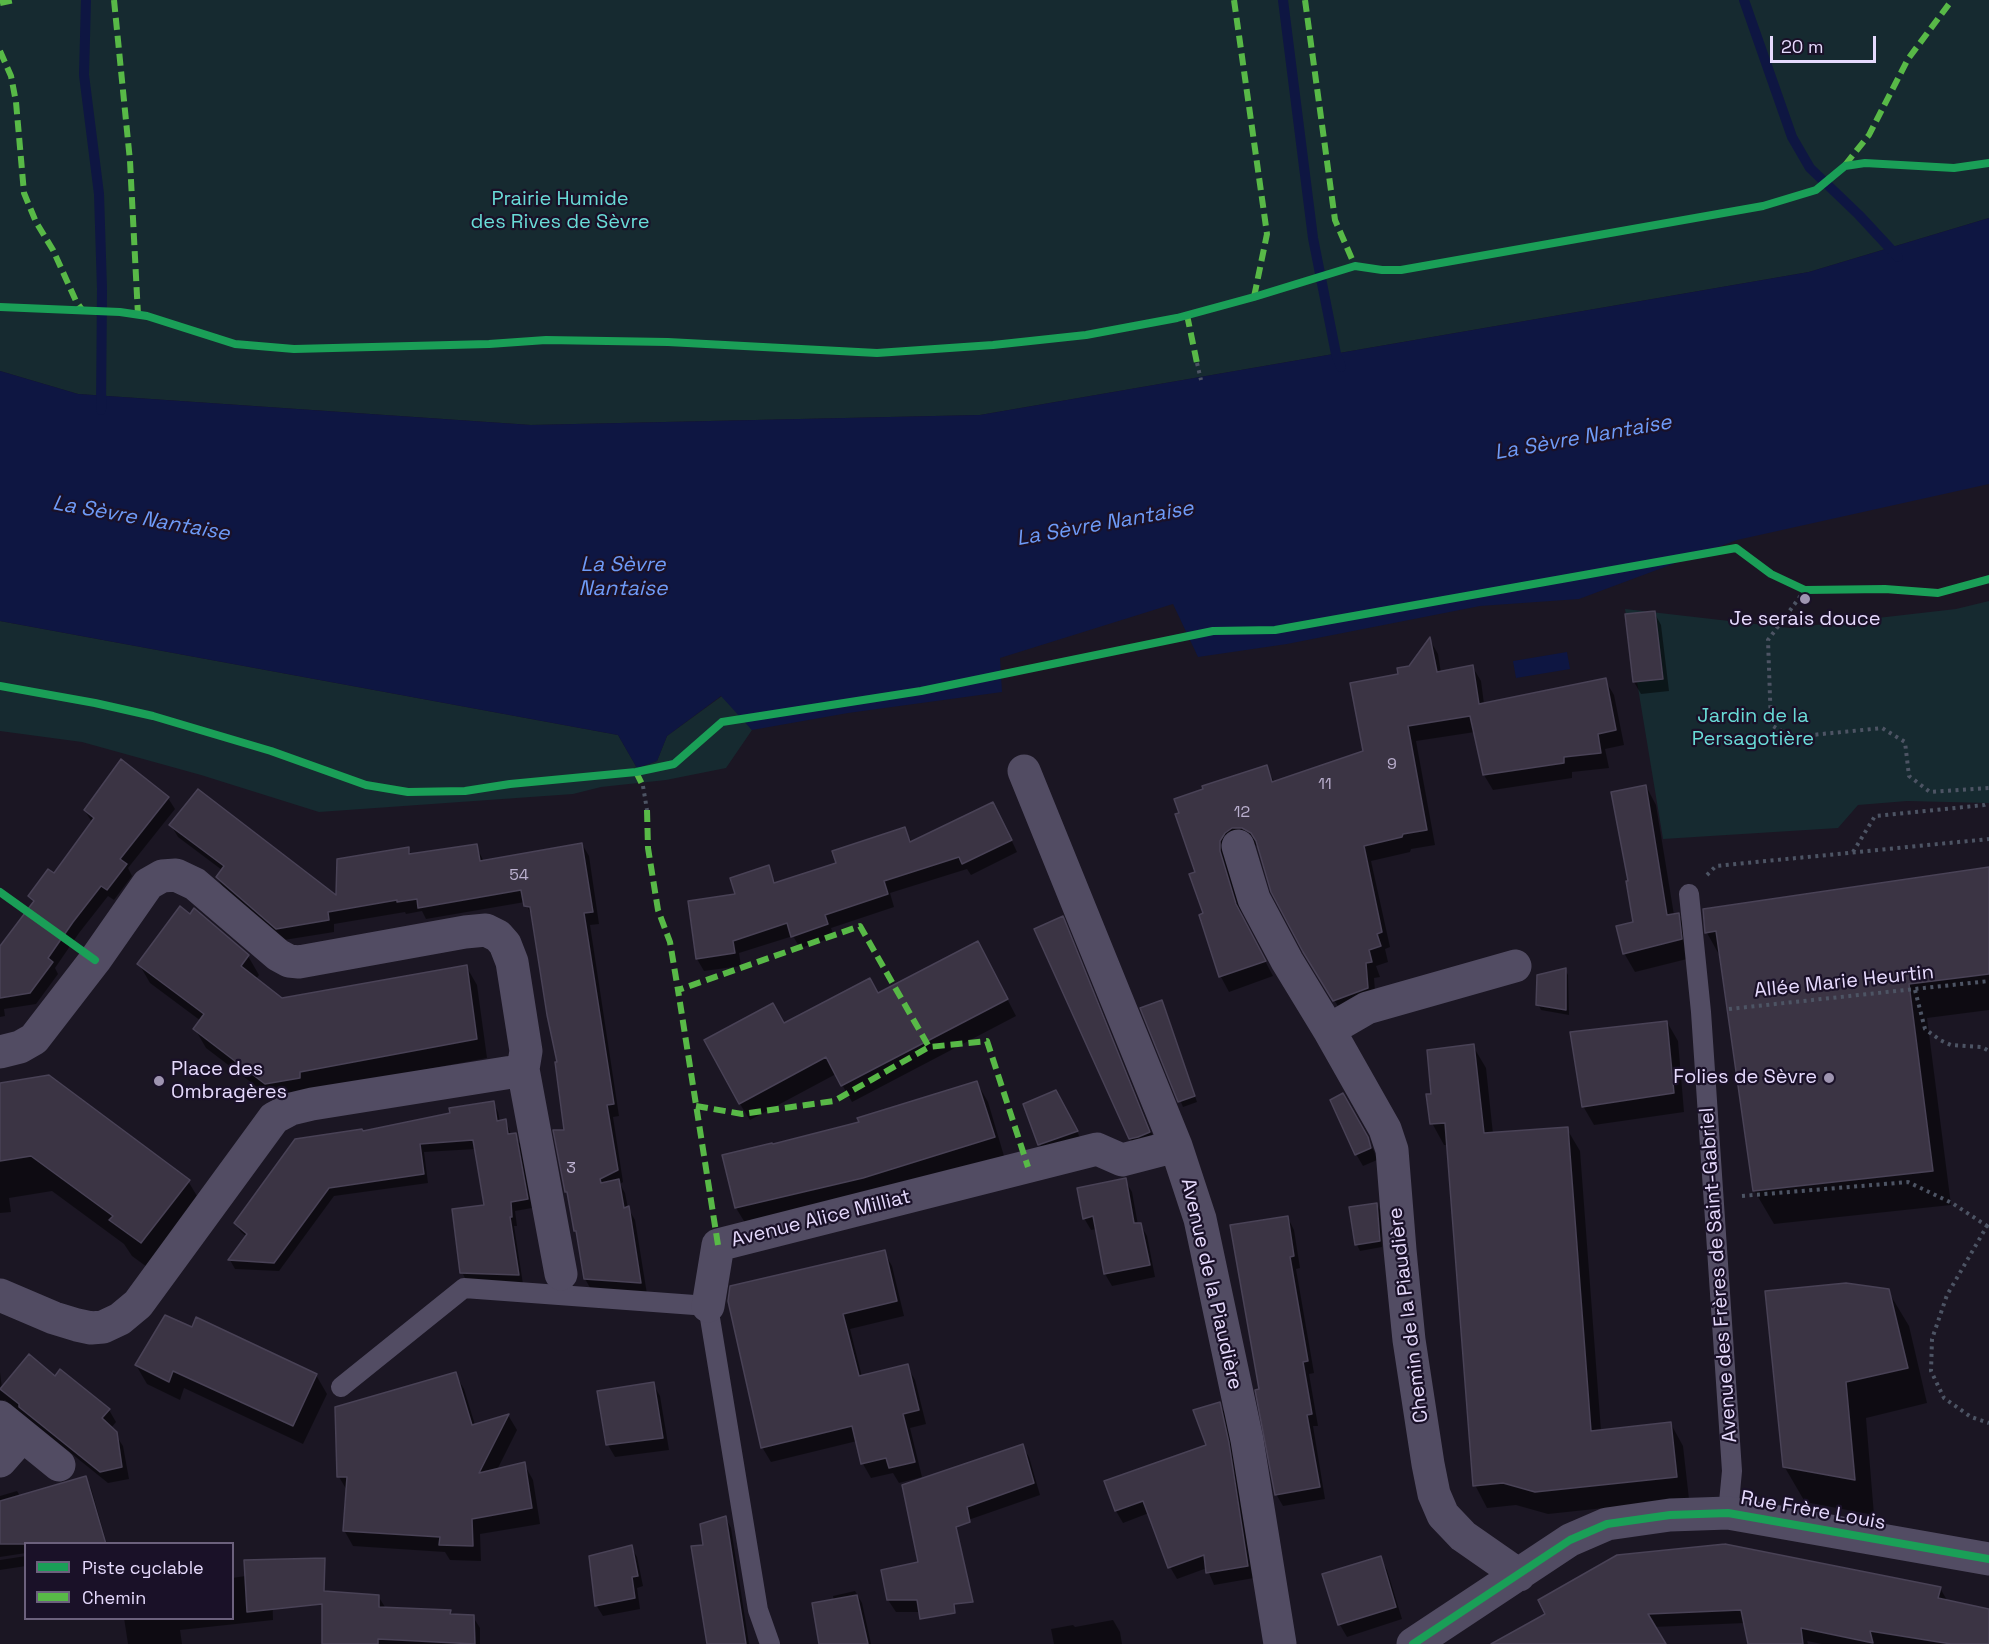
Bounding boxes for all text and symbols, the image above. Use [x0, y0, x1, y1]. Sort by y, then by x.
scale bar [1773, 24, 1880, 62]
text: 20 m [1781, 35, 1824, 58]
park label: Prairie Humide des Rives de Sèvre [470, 188, 650, 235]
water label: La Sèvre Nantaise [1492, 410, 1674, 466]
water label: La Sèvre Nantaise [50, 491, 232, 547]
water label: La Sèvre Nantaise [1014, 496, 1196, 552]
water label: La Sèvre Nantaise [579, 552, 667, 602]
marker: Je serais douce [1798, 592, 1812, 606]
place label: Je serais douce [1729, 608, 1881, 632]
park label: Jardin de la Persagotière [1692, 705, 1814, 752]
house number: 9 [1387, 755, 1397, 775]
house number: 11 [1318, 775, 1332, 795]
house number: 12 [1234, 803, 1250, 823]
house number: 54 [509, 866, 529, 886]
street label: Allée Marie Heurtin [1753, 961, 1935, 1003]
place label: Place des Ombragères [171, 1058, 287, 1105]
place label: Folies de Sèvre [1673, 1066, 1817, 1090]
marker: Folies de Sèvre [1822, 1071, 1836, 1085]
marker: Place des Ombragères [152, 1074, 166, 1088]
street label: Avenue des Frères de Saint-Gabriel [1695, 1107, 1743, 1443]
house number: 3 [566, 1159, 576, 1179]
street label: Avenue de la Piaudière [1175, 1176, 1247, 1392]
street label: Avenue Alice Milliat [729, 1185, 913, 1253]
street label: Chemin de la Piaudière [1384, 1206, 1434, 1424]
street label: Rue Frère Louis [1739, 1486, 1887, 1536]
legend [24, 1542, 234, 1620]
text: Piste cyclable [82, 1556, 204, 1579]
text: Chemin [82, 1586, 146, 1609]

